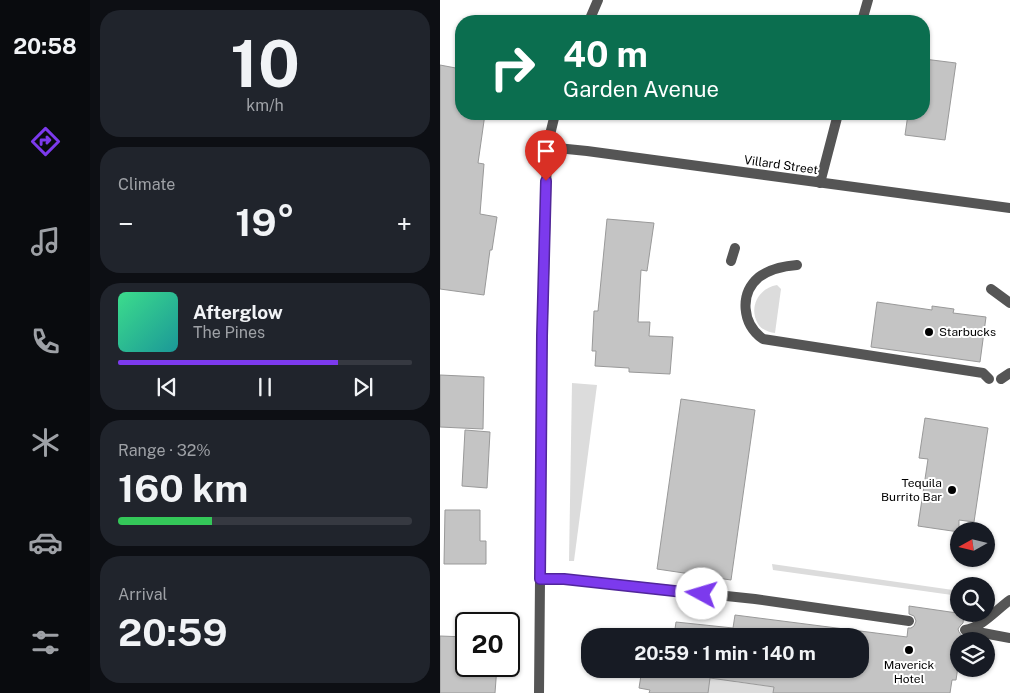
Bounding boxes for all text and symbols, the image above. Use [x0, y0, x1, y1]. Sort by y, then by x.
text: 10 [230, 25, 300, 102]
text: 20:58 [13, 33, 77, 59]
text: 40 m [563, 34, 648, 75]
icon: right [480, 35, 545, 100]
text: Garden Avenue [563, 76, 719, 102]
text: km/h [246, 96, 284, 115]
icon: directions [28, 124, 63, 159]
pin [525, 130, 567, 181]
icon: arrive [532, 137, 560, 165]
street label: Villard Street [743, 153, 819, 177]
text: Climate [118, 175, 175, 194]
text: 19° [235, 200, 295, 245]
text: − [118, 207, 134, 240]
text: + [396, 207, 412, 240]
icon: music [28, 224, 63, 259]
text: Afterglow [193, 301, 283, 323]
text: The Pines [193, 323, 265, 342]
icon: phone [28, 324, 63, 359]
place label: Starbucks [939, 325, 996, 339]
marker: Starbucks [923, 326, 935, 338]
icon: previous [153, 373, 181, 401]
icon: pause [251, 373, 279, 401]
icon: next [349, 373, 377, 401]
icon: climate [28, 425, 63, 460]
text: Range · 32% [118, 441, 211, 460]
text: 160 km [118, 466, 248, 511]
place label: Tequila Burrito Bar [881, 476, 942, 504]
marker: Tequila Burrito Bar [946, 484, 958, 496]
north arrow [950, 522, 995, 568]
map controls [950, 522, 995, 677]
icon: car [28, 525, 63, 560]
position arrow [675, 567, 727, 619]
button: search [950, 577, 995, 622]
text: Arrival [118, 585, 167, 604]
text: 20:59 [118, 610, 228, 655]
speed limit sign: 20 [455, 612, 520, 677]
icon: filters [28, 625, 63, 660]
button: layers [950, 632, 995, 677]
text: 20:59 · 1 min · 140 m [634, 642, 816, 664]
marker: Maverick Hotel [903, 644, 915, 656]
place label: Maverick Hotel [884, 658, 935, 686]

